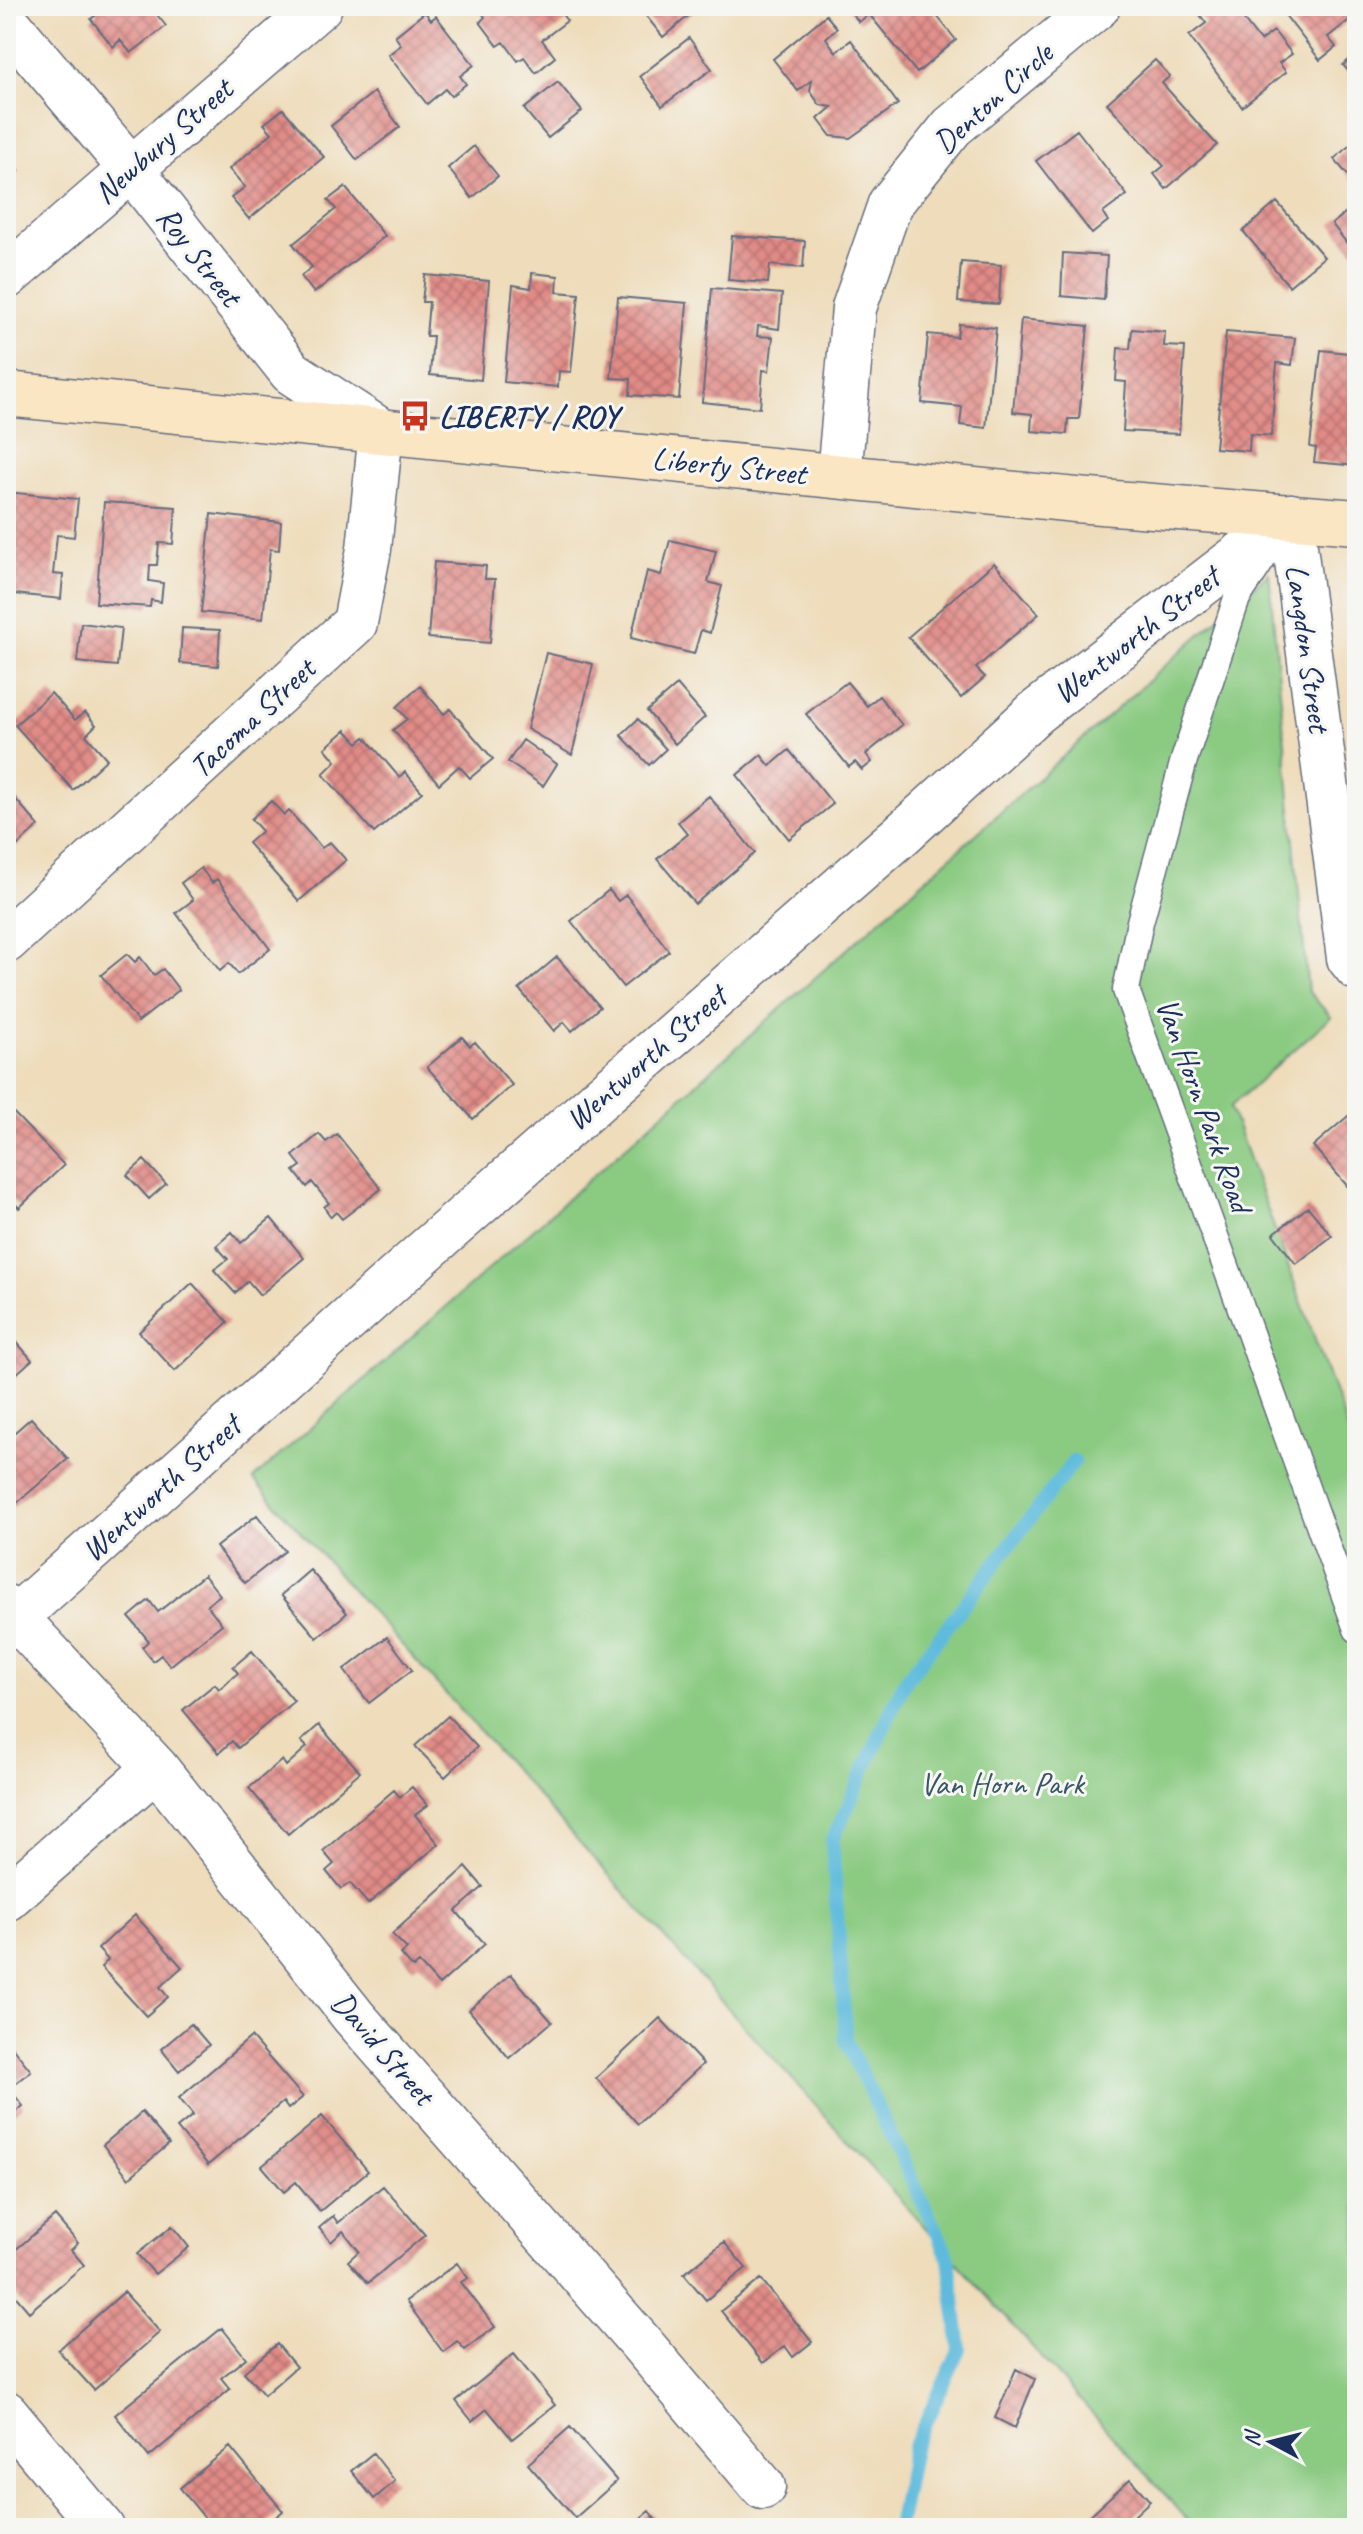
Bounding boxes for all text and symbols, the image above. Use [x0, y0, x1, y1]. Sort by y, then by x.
street label: Denton Circle [925, 32, 1063, 163]
street label: Newbury Street [85, 67, 244, 213]
street label: Roy Street [147, 198, 253, 317]
place label: LIBERTY / ROY [439, 396, 624, 437]
bus stop icon: LIBERTY / ROY [398, 399, 432, 433]
street label: Liberty Street [650, 438, 811, 495]
street label: Wentworth Street [1044, 554, 1231, 713]
street label: Langdon Street [1276, 562, 1340, 738]
street label: Tacoma Street [180, 647, 326, 787]
street label: Wentworth Street [557, 974, 738, 1139]
street label: Van Horn Park Road [1146, 992, 1263, 1222]
street label: Wentworth Street [73, 1403, 253, 1570]
park label: Van Horn Park [920, 1763, 1086, 1804]
street label: David Street [322, 1983, 446, 2116]
north arrow [1231, 2402, 1311, 2482]
text: N [1237, 2428, 1267, 2448]

